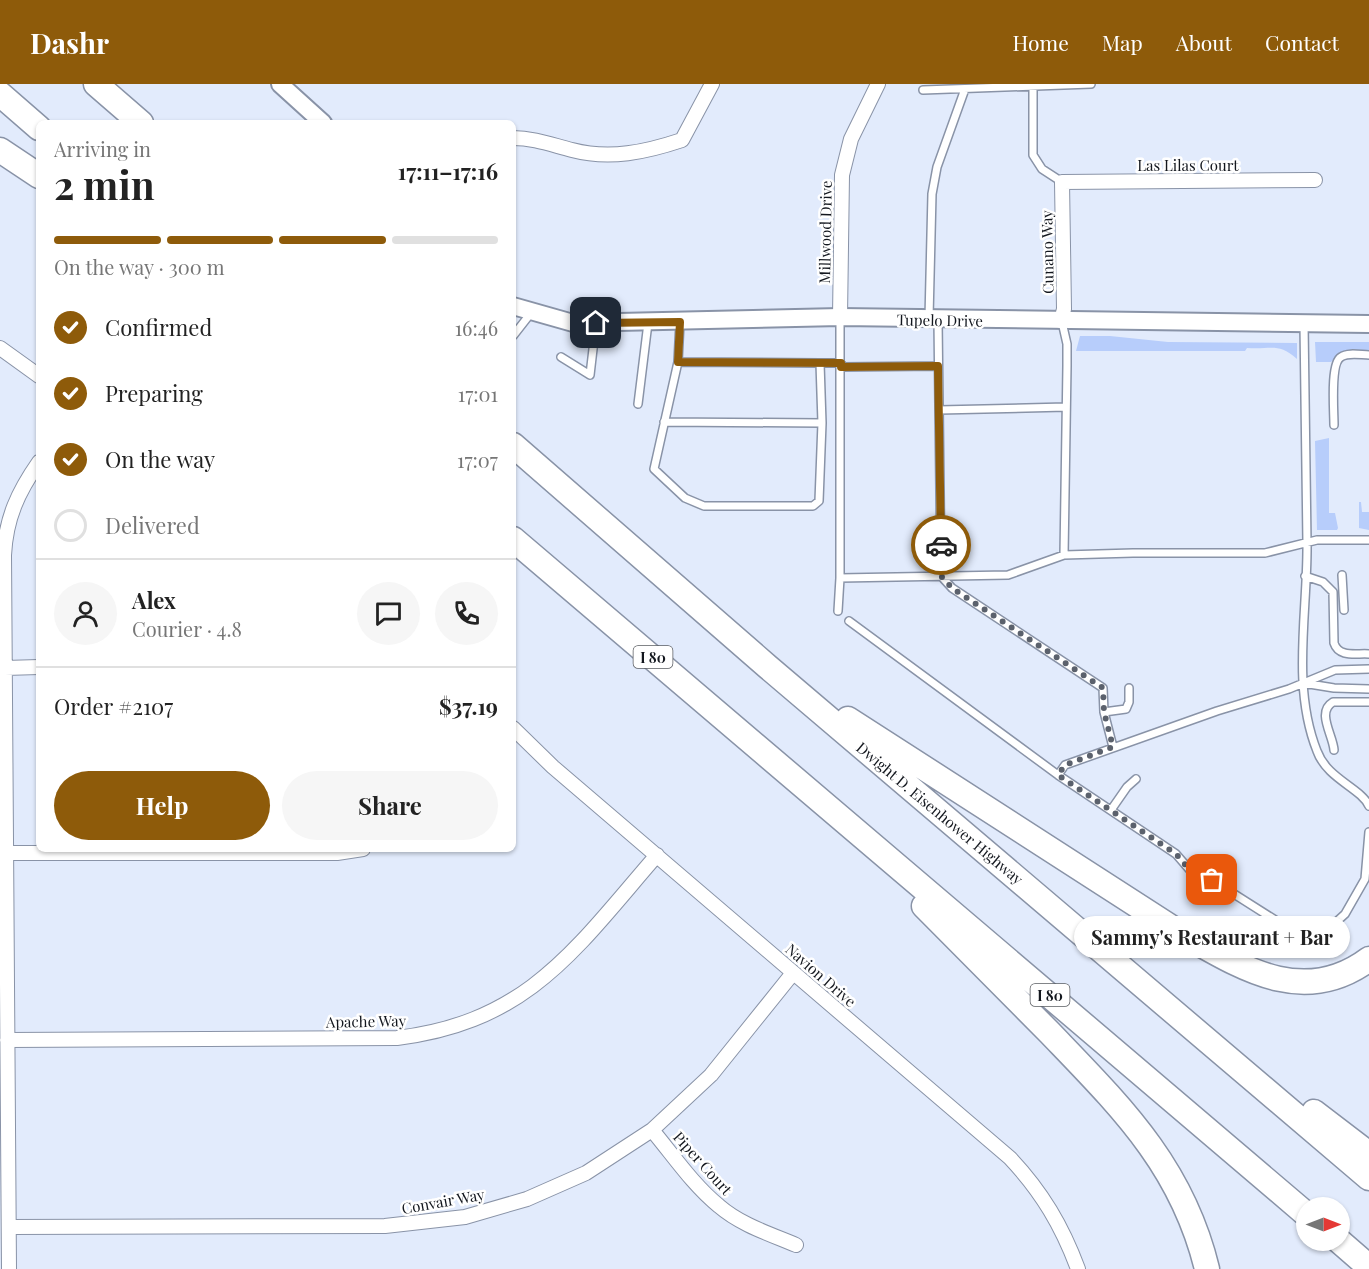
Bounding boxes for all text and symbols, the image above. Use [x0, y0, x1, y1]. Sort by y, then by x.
text: Dashr [30, 24, 109, 61]
text: Home [1013, 28, 1069, 56]
text: Map [1102, 28, 1143, 56]
text: About [1176, 28, 1232, 56]
text: Contact [1265, 28, 1339, 56]
text: Arriving in [54, 135, 151, 162]
street label: Las Lilas Court [1137, 155, 1239, 175]
text: 17:11–17:16 [398, 156, 498, 186]
text: 2 min [54, 158, 155, 210]
street label: Millwood Drive [814, 180, 836, 284]
street label: Cunano Way [1036, 210, 1058, 294]
text: On the way · 300 m [54, 253, 225, 280]
pin [570, 297, 621, 348]
icon: home [579, 306, 612, 339]
street label: Tupelo Drive [897, 309, 983, 331]
icon: check [54, 311, 87, 344]
text: Confirmed [105, 312, 212, 342]
text: 16:46 [455, 314, 498, 341]
icon: check [54, 377, 87, 410]
text: Preparing [105, 378, 203, 408]
text: 17:01 [458, 380, 498, 407]
icon: check [54, 443, 87, 476]
text: On the way [105, 444, 215, 474]
text: 17:07 [457, 446, 498, 473]
text: Delivered [105, 510, 200, 540]
courier [911, 515, 971, 575]
icon: car [925, 529, 958, 562]
button: person [54, 582, 117, 645]
button: chat [357, 582, 420, 645]
button: phone [435, 582, 498, 645]
text: Alex [132, 585, 176, 615]
text: Courier · 4.8 [132, 615, 242, 642]
road number: I 80 [634, 646, 672, 668]
text: Order #2107 [54, 691, 173, 721]
text: $37.19 [439, 691, 498, 721]
street label: Dwight D. Eisenhower Highway [852, 737, 1028, 889]
button: Help [54, 771, 270, 840]
button: Share [282, 771, 498, 840]
pin [1186, 854, 1237, 905]
icon: bag [1195, 863, 1228, 896]
callout: Sammy's Restaurant + Bar [1074, 916, 1350, 958]
text: Sammy's Restaurant + Bar [1091, 923, 1333, 950]
street label: Navion Drive [782, 939, 860, 1011]
road number: I 80 [1030, 984, 1070, 1006]
street label: Apache Way [325, 1010, 407, 1032]
street label: Piper Court [669, 1127, 737, 1199]
street label: Convair Way [400, 1184, 486, 1218]
north arrow [1296, 1197, 1350, 1251]
map controls [1296, 1197, 1350, 1251]

